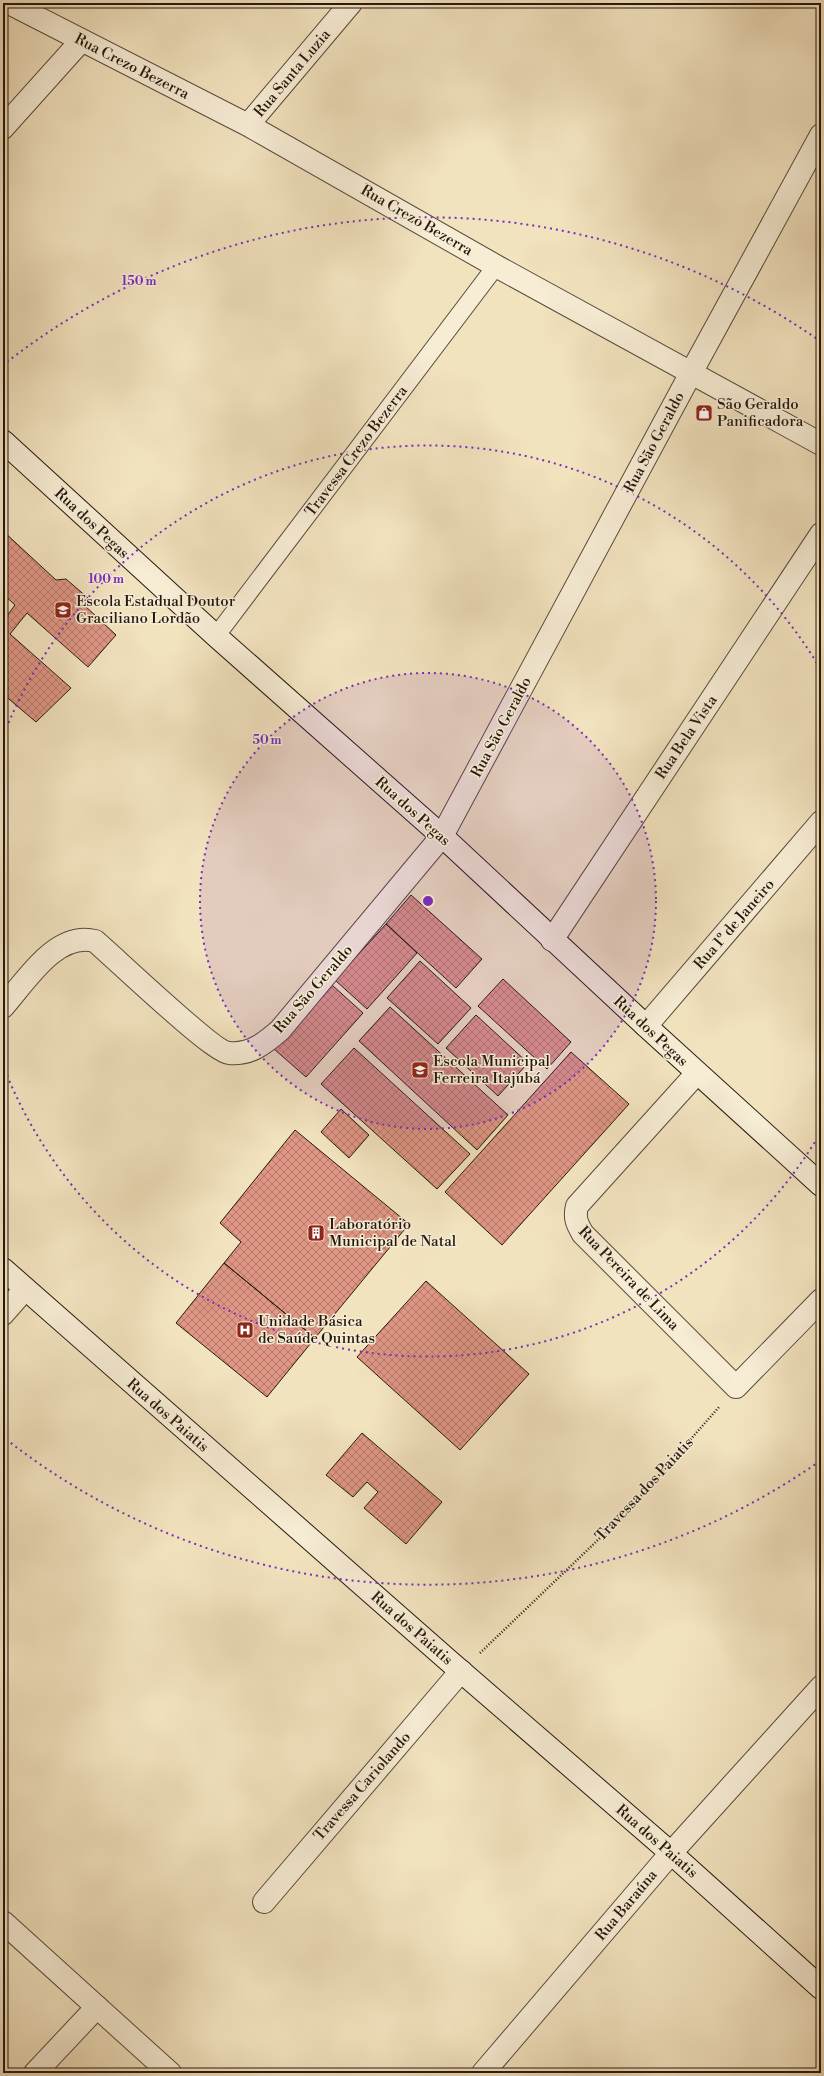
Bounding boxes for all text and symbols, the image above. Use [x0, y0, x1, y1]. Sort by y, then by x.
street label: Rua Santa Luzia [250, 25, 335, 121]
street label: Rua Crezo Bezerra [71, 29, 193, 104]
street label: Rua Crezo Bezerra [357, 181, 477, 260]
text: 150 m [122, 274, 156, 289]
street label: Travessa Crezo Bezerra [301, 382, 412, 521]
street label: Rua São Geraldo [620, 389, 689, 496]
place label: São Geraldo Panificadora [717, 395, 804, 431]
shop icon: São Geraldo Panificadora [694, 403, 714, 423]
street label: Rua dos Pegas [50, 484, 133, 563]
text: 100 m [88, 572, 124, 587]
place label: Escola Estadual Doutor Graciliano Lordão [76, 592, 236, 628]
school or university icon: Escola Estadual Doutor Graciliano Lordão [53, 600, 73, 620]
street label: Rua São Geraldo [467, 674, 536, 781]
street label: Rua Bela Vista [651, 691, 722, 783]
text: 50 m [252, 733, 282, 748]
street label: Rua dos Pegas [371, 773, 454, 850]
street label: Rua 1º de Janeiro [690, 875, 779, 973]
centre of rings [421, 894, 435, 908]
street label: Rua São Geraldo [270, 941, 357, 1038]
street label: Rua dos Pegas [609, 992, 692, 1071]
place label: Escola Municipal Ferreira Itajubá [433, 1052, 551, 1088]
school or university icon: Escola Municipal Ferreira Itajubá [410, 1060, 430, 1080]
place label: Laboratório Municipal de Natal [329, 1215, 457, 1251]
street label: Rua Pereira de Lima [574, 1222, 683, 1335]
building icon: Laboratório Municipal de Natal [306, 1223, 326, 1243]
place label: Unidade Básica de Saúde Quintas [258, 1312, 375, 1348]
hospital icon: Unidade Básica de Saúde Quintas [235, 1320, 255, 1340]
street label: Rua dos Paiatis [123, 1375, 213, 1456]
street label: Travessa dos Paiatis [591, 1433, 698, 1545]
street label: Rua dos Paiatis [367, 1588, 457, 1669]
street label: Travessa Cariolando [310, 1728, 415, 1845]
street label: Rua dos Paiatis [612, 1801, 702, 1882]
street label: Rua Baraúna [591, 1866, 662, 1945]

